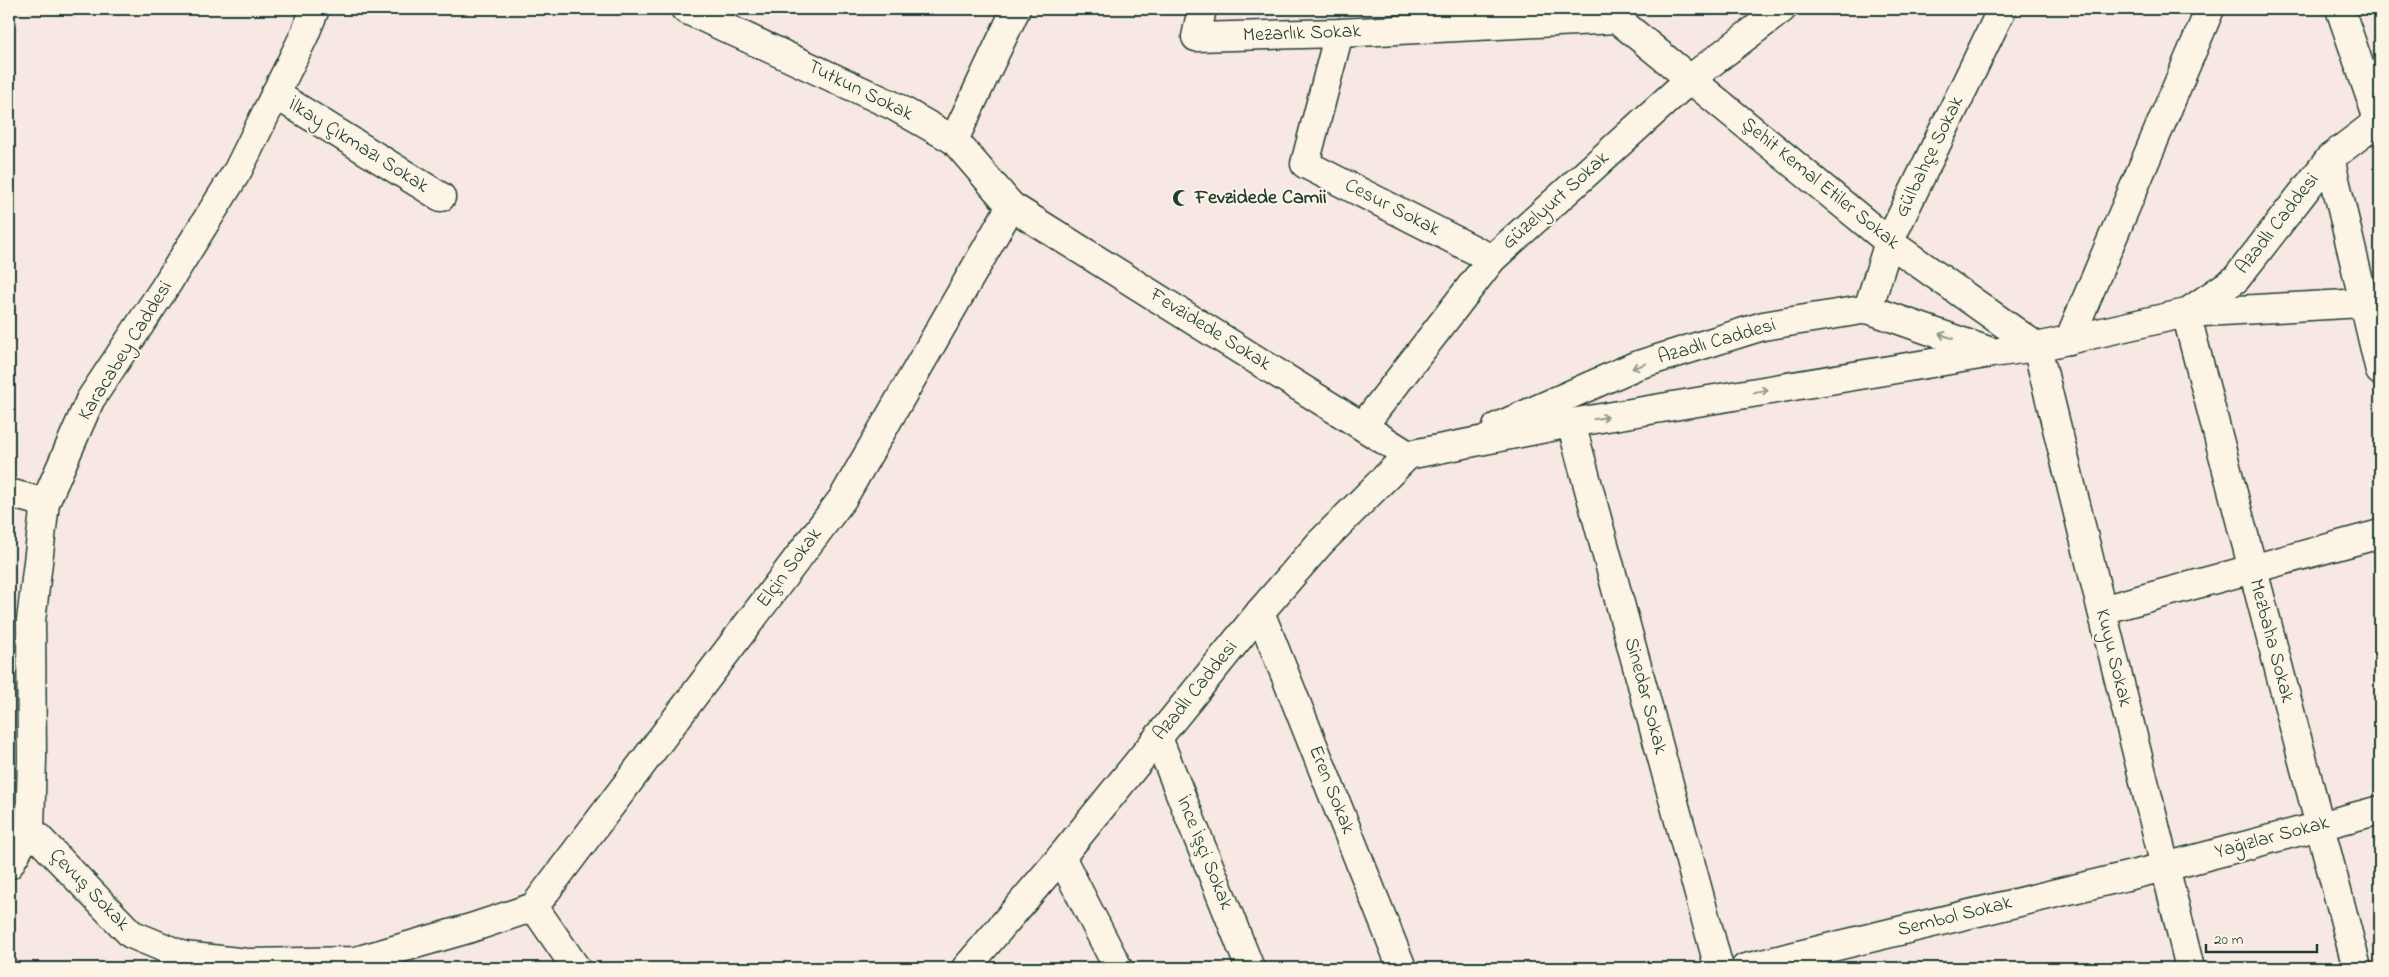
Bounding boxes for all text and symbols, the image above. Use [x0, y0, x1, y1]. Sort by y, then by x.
street label: Mezarlık Sokak [1242, 17, 1362, 51]
street label: Tutkun Sokak [802, 53, 918, 129]
street label: İlkay Çıkmazı Sokak [282, 91, 434, 201]
street label: Gülbahçe Sokak [1888, 91, 1972, 223]
street label: Şehit Kemal Etiler Sokak [1734, 111, 1906, 257]
street label: Güzelyurt Sokak [1496, 145, 1616, 257]
street label: Azadlı Caddesi [2229, 167, 2327, 281]
street label: Cesur Sokak [1339, 172, 1445, 245]
place label: Fevzidede Camii [1194, 184, 1327, 213]
mosque icon: Fevzidede Camii [1171, 188, 1191, 208]
street label: Karacabey Caddesi [71, 276, 181, 426]
street label: Fevzidede Sokak [1143, 281, 1276, 379]
street label: Azadlı Caddesi [1655, 311, 1779, 373]
one-way arrow [1939, 331, 1954, 340]
one-way arrow [1631, 361, 1647, 371]
one-way arrow [1753, 386, 1769, 396]
one-way arrow [1593, 413, 1609, 423]
street label: Elçin Sokak [750, 522, 830, 614]
street label: Mezbaha Sokak [2241, 576, 2302, 706]
street label: Kuyu Sokak [2087, 606, 2139, 710]
street label: Azadlı Caddesi [1146, 635, 1246, 747]
street label: Sinedar Sokak [1616, 635, 1675, 758]
street label: Eren Sokak [1300, 741, 1362, 839]
street label: İnce İşçi Sokak [1168, 792, 1240, 915]
street label: Yağızlar Sokak [2212, 809, 2333, 868]
street label: Çevuş Sokak [42, 842, 136, 938]
street label: Sembol Sokak [1895, 889, 2016, 945]
scale bar [2206, 922, 2318, 954]
text: 20 m [2214, 929, 2244, 951]

